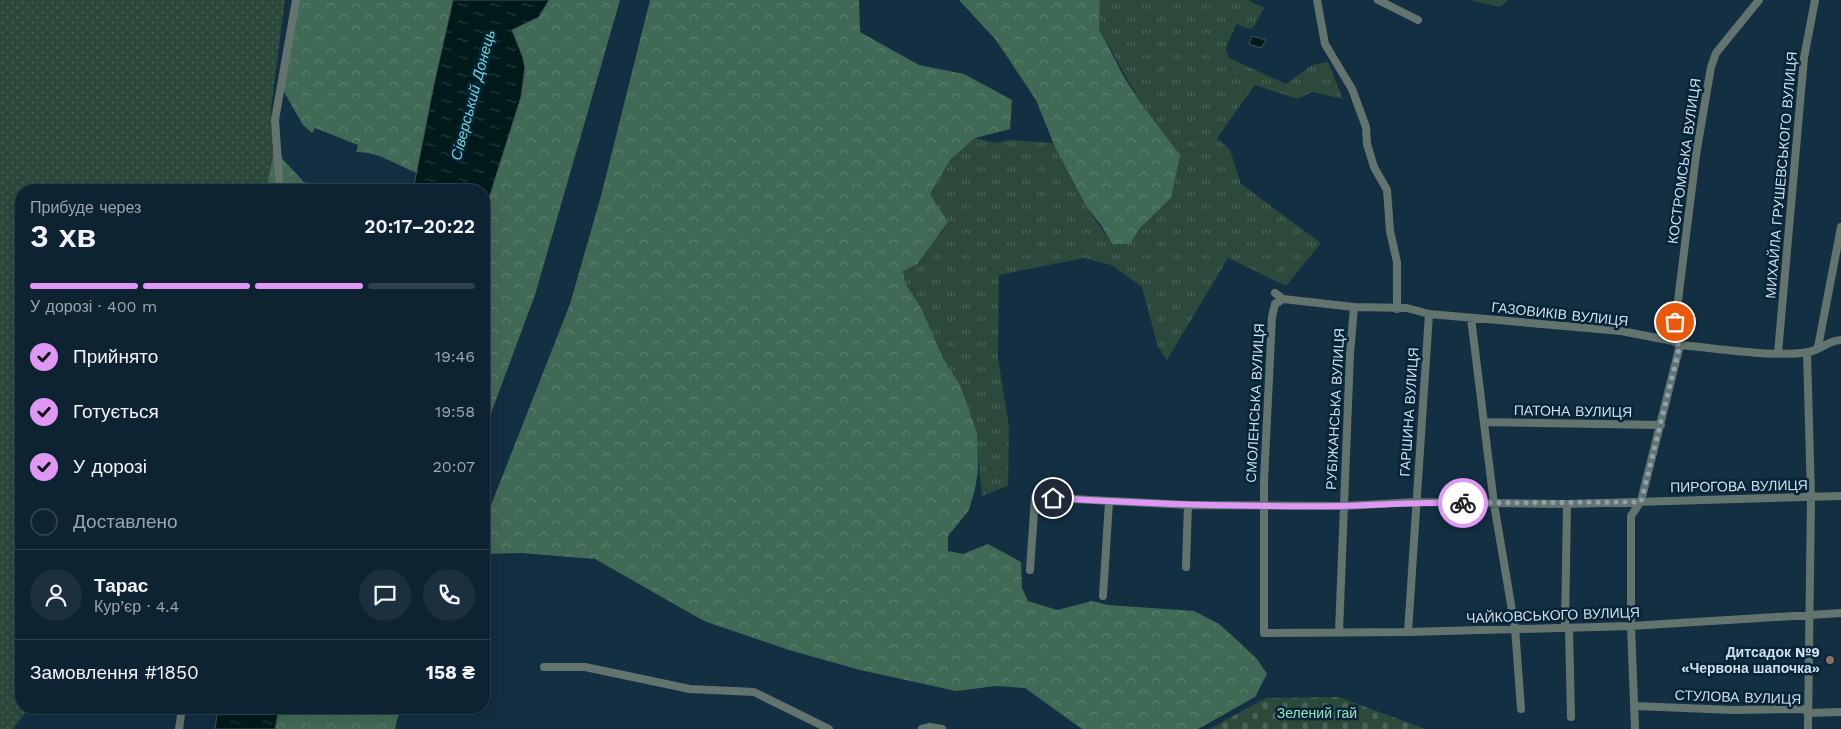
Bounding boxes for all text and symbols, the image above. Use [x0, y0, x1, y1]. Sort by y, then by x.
water label: Сіверський Донець [447, 28, 499, 162]
street label: МИХАЙЛА ГРУШЕВСЬКОГО ВУЛИЦЯ [1761, 51, 1800, 299]
street label: КОСТРОМСЬКА ВУЛИЦЯ [1664, 77, 1704, 245]
text: Прибуде через [30, 198, 141, 217]
text: 20:17–20:22 [364, 215, 475, 238]
text: 3 хв [30, 217, 96, 255]
text: У дорозі · 400 m [30, 297, 157, 316]
street label: ГАЗОВИКІВ ВУЛИЦЯ [1491, 299, 1629, 329]
pin [1654, 301, 1696, 343]
icon: bag [1661, 308, 1689, 336]
street label: СМОЛЕНСЬКА ВУЛИЦЯ [1243, 323, 1267, 483]
street label: РУБІЖАНСЬКА ВУЛИЦЯ [1323, 328, 1347, 490]
icon: check [30, 343, 58, 371]
text: Прийнято [73, 345, 158, 368]
text: 19:46 [435, 347, 475, 366]
street label: ГАРШИНА ВУЛИЦЯ [1397, 347, 1421, 477]
icon: check [30, 398, 58, 426]
text: Готується [73, 400, 159, 423]
text: 19:58 [435, 402, 475, 421]
street label: ПАТОНА ВУЛИЦЯ [1514, 402, 1632, 420]
icon: check [30, 453, 58, 481]
text: У дорозі [73, 455, 147, 478]
text: 20:07 [432, 457, 475, 476]
pin [1032, 477, 1074, 519]
street label: ПИРОГОВА ВУЛИЦЯ [1670, 477, 1808, 495]
courier [1438, 478, 1488, 528]
icon: home [1039, 484, 1067, 512]
icon: bike [1449, 489, 1477, 517]
text: Доставлено [73, 510, 178, 533]
button: person [30, 569, 82, 621]
button: chat [359, 569, 411, 621]
button: phone [423, 569, 475, 621]
text: Тарас [94, 574, 148, 597]
text: Кур’єр · 4.4 [94, 597, 179, 616]
street label: ЧАЙКОВСЬКОГО ВУЛИЦЯ [1466, 603, 1640, 626]
place label: Дитсадок №9 «Червона шапочка» [1681, 644, 1820, 676]
marker: Дитсадок №9 «Червона шапочка» [1824, 654, 1836, 666]
text: Замовлення #1850 [30, 661, 199, 684]
text: 158 ₴ [426, 661, 475, 684]
street label: СТУЛОВА ВУЛИЦЯ [1674, 687, 1802, 707]
park label: Зелений гай [1277, 705, 1357, 721]

